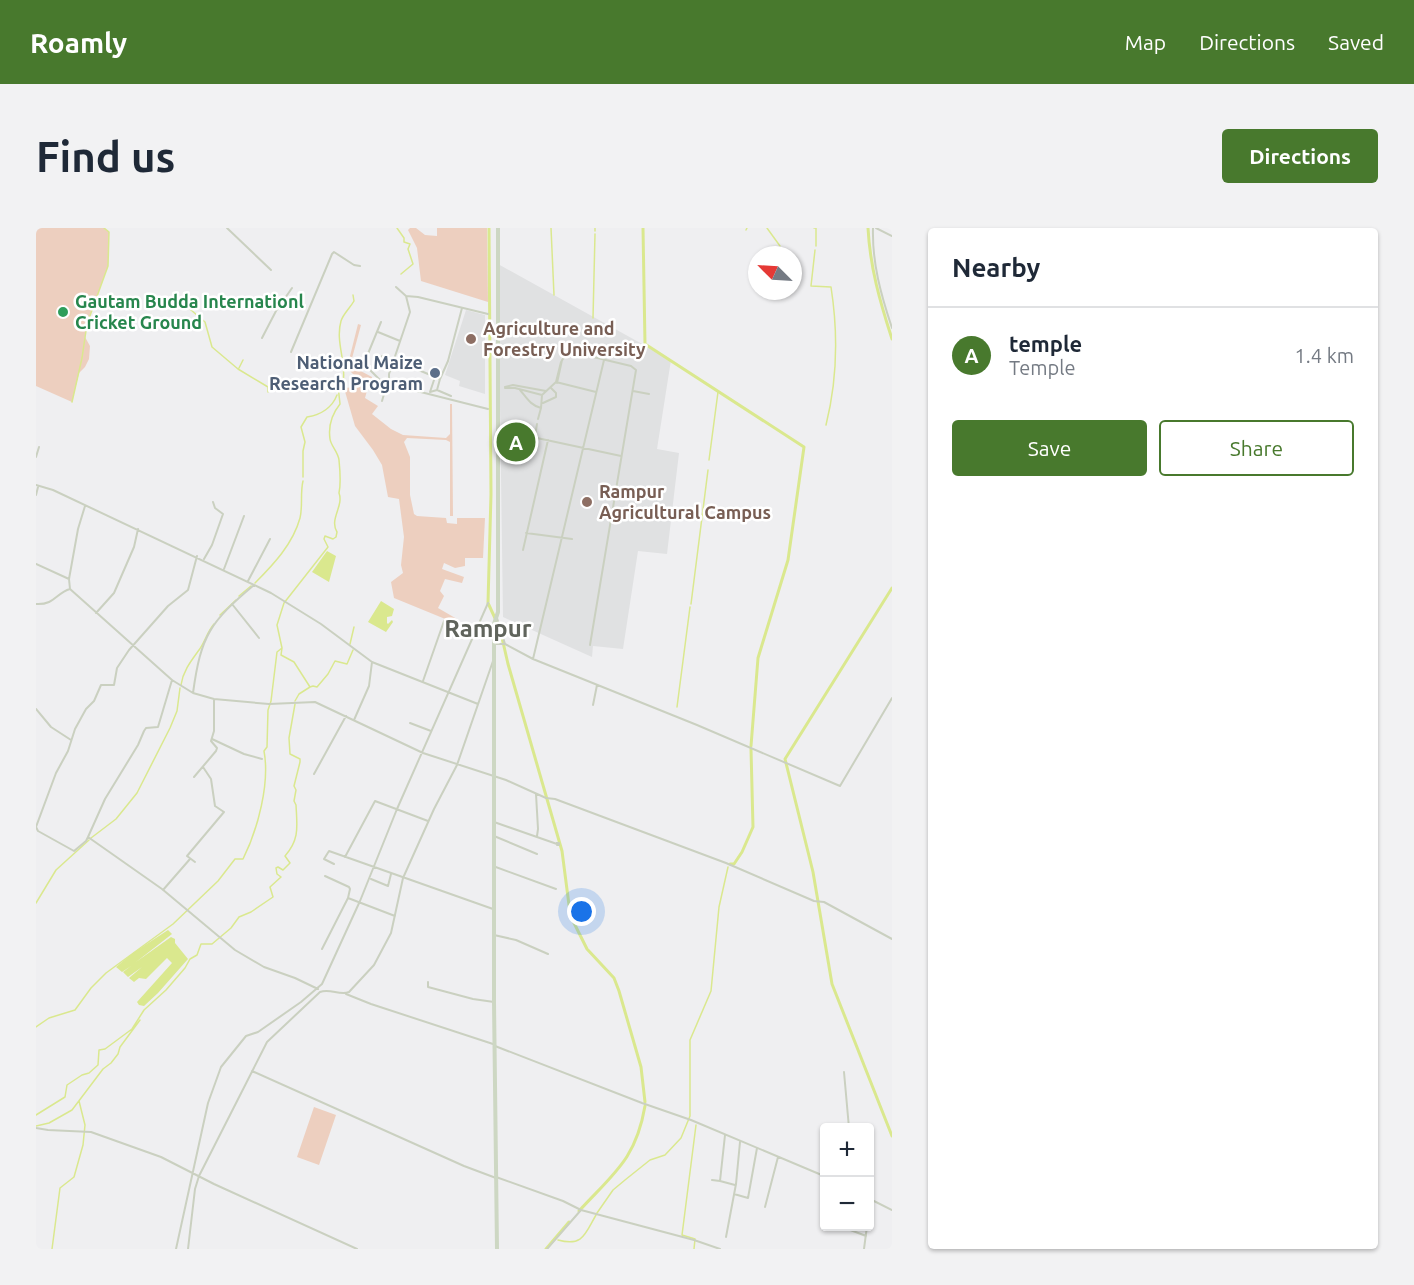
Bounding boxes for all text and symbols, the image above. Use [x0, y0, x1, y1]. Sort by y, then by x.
text: Roamly [30, 27, 127, 58]
text: Map [1125, 30, 1166, 54]
text: Directions [1199, 30, 1295, 54]
text: Saved [1328, 30, 1384, 54]
button: Directions [1222, 129, 1378, 183]
text: Find us [36, 133, 175, 180]
north arrow [748, 246, 802, 300]
text: Nearby [952, 253, 1040, 282]
place label: Gautam Budda Internationl Cricket Ground [75, 291, 304, 332]
marker: Gautam Budda Internationl Cricket Ground [56, 305, 70, 319]
place label: Agriculture and Forestry University [483, 318, 646, 359]
text: temple [1009, 331, 1082, 356]
marker: Agriculture and Forestry University [464, 332, 478, 346]
text: A [964, 344, 979, 367]
text: 1.4 km [1295, 344, 1354, 367]
place label: National Maize Research Program [269, 352, 423, 393]
text: Temple [1009, 356, 1075, 379]
marker: National Maize Research Program [428, 366, 442, 380]
pin: A [496, 420, 536, 464]
button: Save [952, 420, 1147, 476]
button: Share [1159, 420, 1354, 476]
place label: Rampur Agricultural Campus [599, 481, 771, 522]
marker: Rampur Agricultural Campus [580, 495, 594, 509]
district label: Rampur [444, 615, 532, 642]
your location [567, 897, 596, 926]
map controls [820, 1123, 874, 1231]
button: + [820, 1123, 874, 1177]
button: − [820, 1177, 874, 1231]

